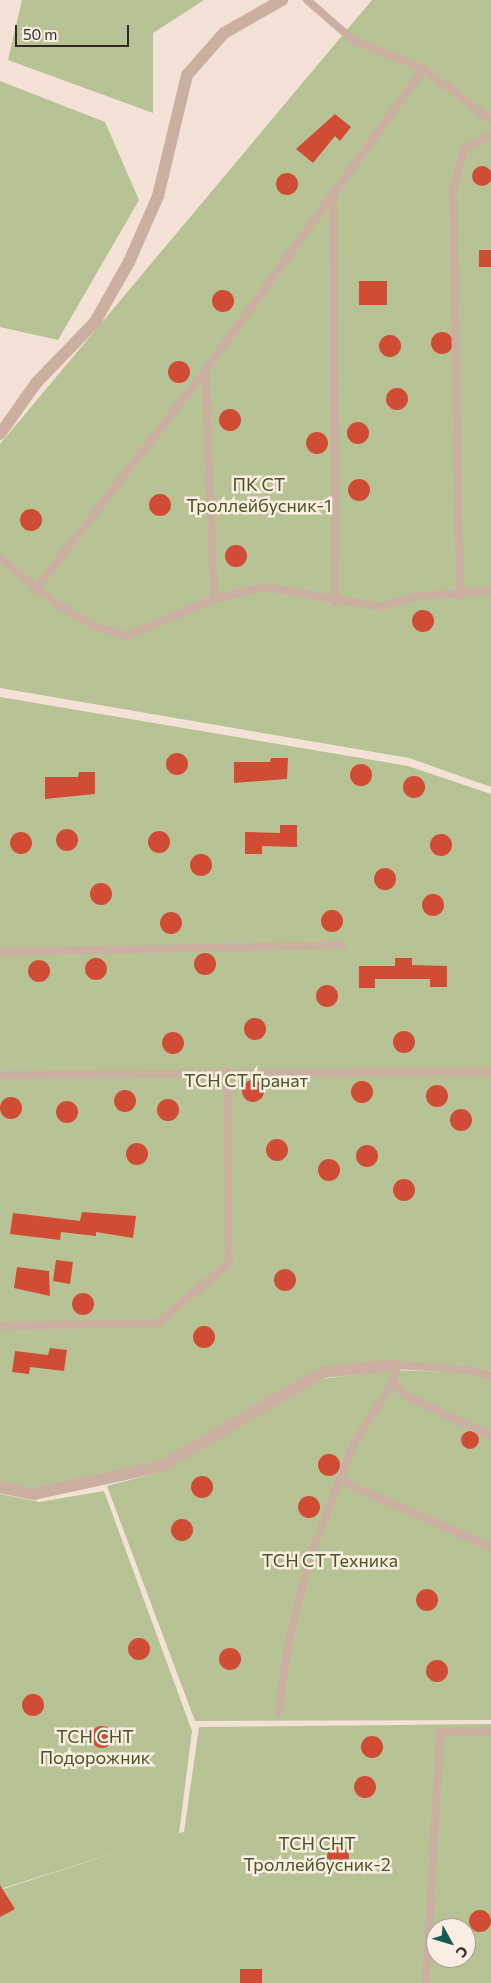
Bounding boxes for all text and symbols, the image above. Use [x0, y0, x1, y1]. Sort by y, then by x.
scale bar [18, 15, 131, 47]
text: 50 m [23, 25, 57, 43]
park label: ПК СТ Троллейбусник-1 [186, 474, 332, 516]
park label: ТСН СТ Гранат [184, 1069, 308, 1091]
park label: ТСН СТ Техника [262, 1549, 398, 1571]
park label: ТСН СНТ Подорожник [40, 1726, 150, 1768]
park label: ТСН СНТ Троллейбусник-2 [243, 1833, 391, 1876]
north arrow [426, 1918, 476, 1968]
text: С [453, 1943, 472, 1961]

